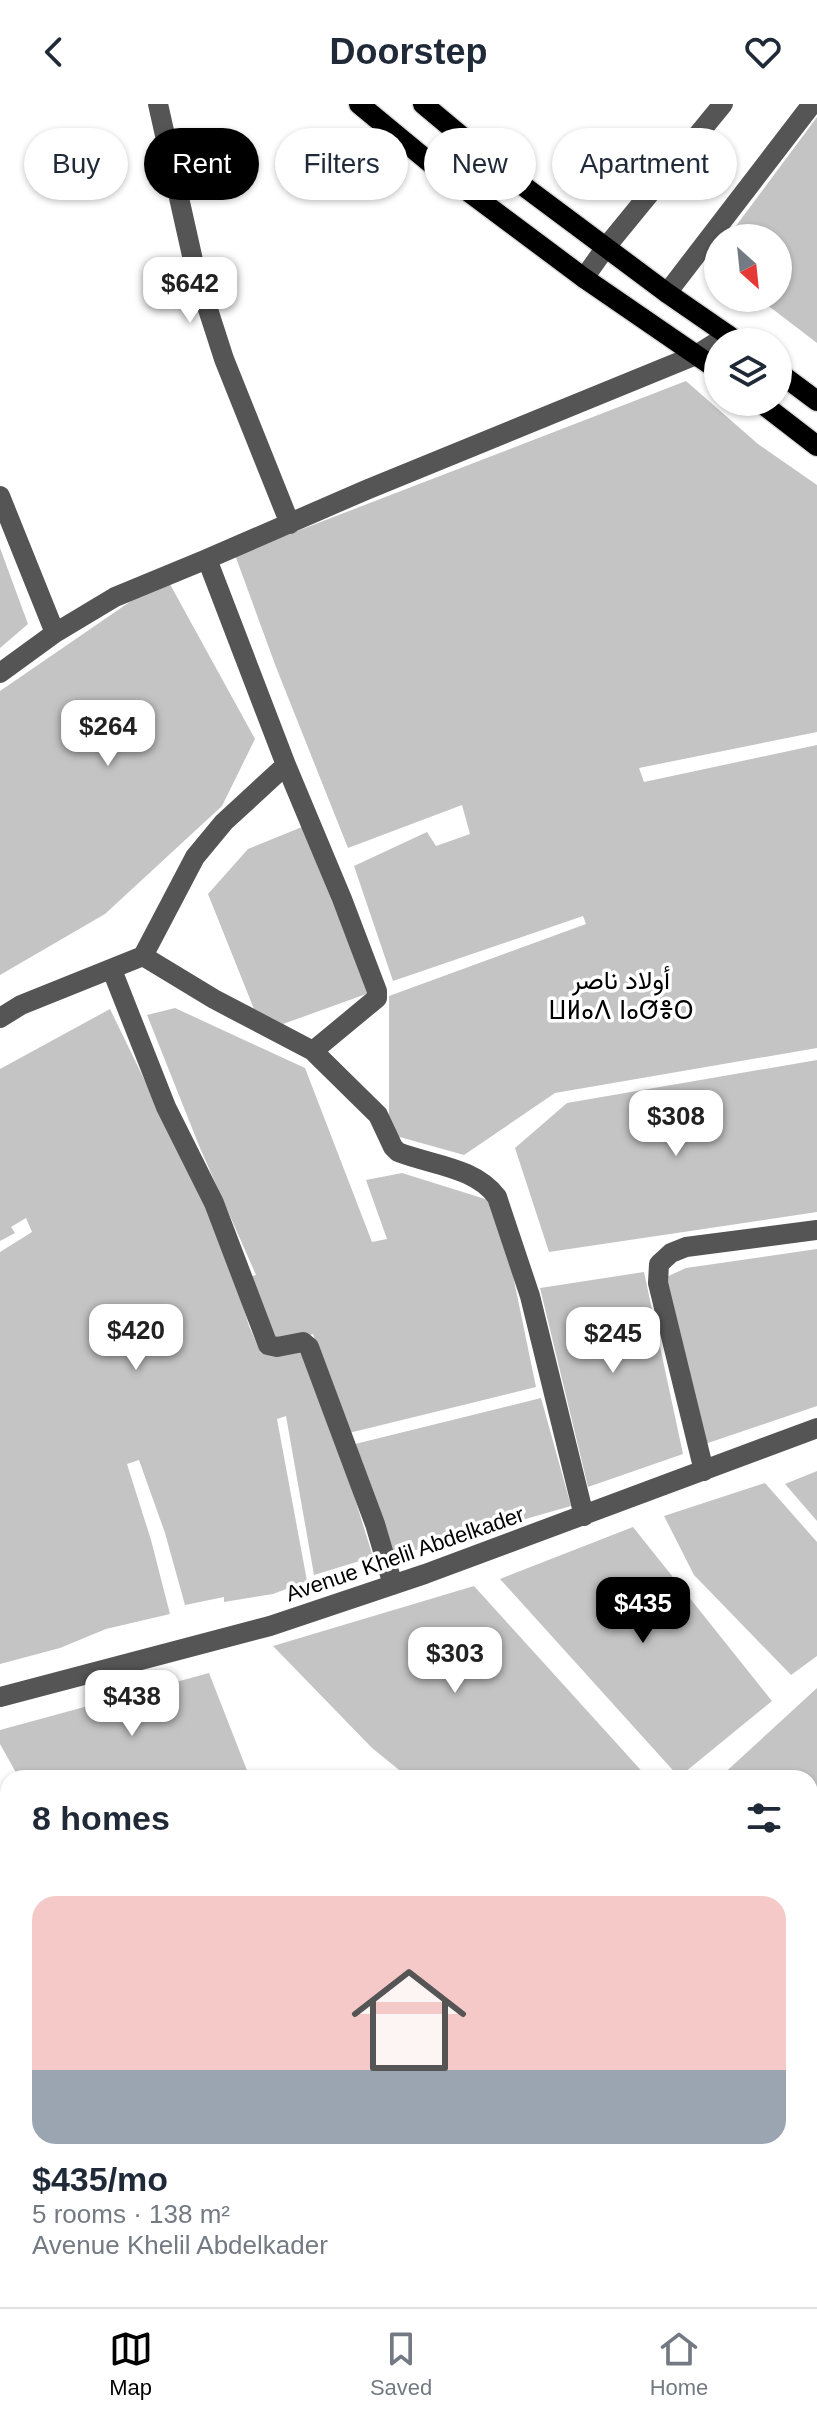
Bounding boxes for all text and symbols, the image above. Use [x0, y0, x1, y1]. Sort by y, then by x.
icon: back [32, 30, 76, 74]
icon: heart [741, 30, 785, 74]
text: Doorstep [329, 31, 488, 72]
chip: Buy [24, 128, 128, 200]
chip: Rent [144, 128, 259, 200]
chip: Filters [275, 128, 408, 200]
chip: New [424, 128, 536, 200]
chip: Apartment [552, 128, 737, 200]
north arrow [704, 224, 792, 312]
map controls [704, 224, 792, 416]
pin: $642 [143, 257, 237, 325]
text: $642 [161, 268, 219, 298]
button: layers [704, 328, 792, 416]
pin: $264 [61, 700, 155, 768]
text: $264 [79, 711, 137, 741]
district label: أولاد ناصر ⵡⵍⴰⴷ ⵏⴰⵚⴻⵔ [548, 965, 694, 1025]
pin: $308 [629, 1090, 723, 1158]
text: $308 [647, 1101, 705, 1131]
pin: $420 [89, 1304, 183, 1372]
pin: $245 [566, 1307, 660, 1375]
text: $420 [107, 1315, 165, 1345]
text: $245 [584, 1318, 642, 1348]
street label: Avenue Khelil Abdelkader [283, 1501, 527, 1607]
pin: $435 [596, 1577, 690, 1645]
text: $435 [614, 1588, 672, 1618]
pin: $303 [408, 1627, 502, 1695]
text: $303 [426, 1638, 484, 1668]
pin: $438 [85, 1670, 179, 1738]
text: $438 [103, 1681, 161, 1711]
icon: filters [742, 1796, 786, 1840]
text: 8 homes [32, 1799, 170, 1837]
icon: home [337, 1948, 481, 2092]
text: $435/mo [32, 2160, 168, 2198]
text: 5 rooms · 138 m² [32, 2199, 230, 2229]
text: Avenue Khelil Abdelkader [32, 2230, 328, 2260]
tab: Map [109, 2327, 153, 2401]
tab: Saved [370, 2327, 432, 2401]
tab: Home [650, 2327, 708, 2401]

